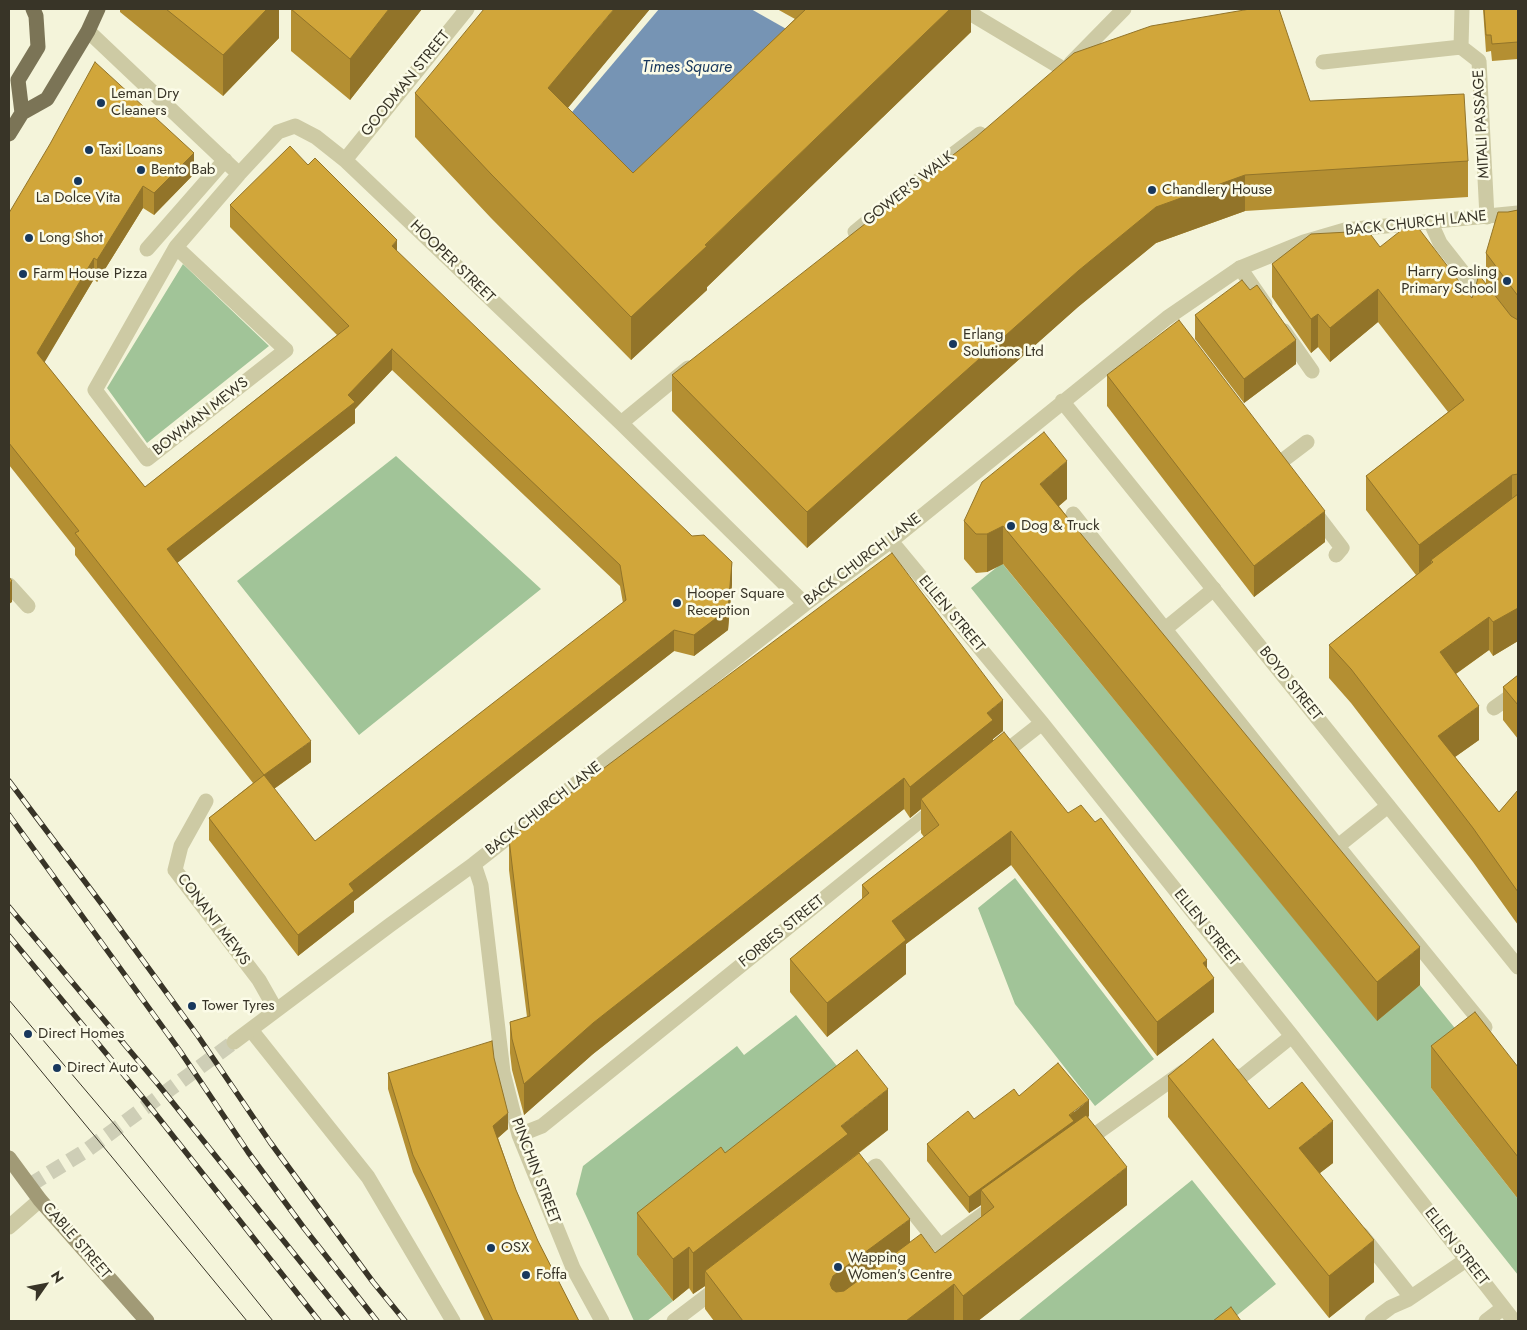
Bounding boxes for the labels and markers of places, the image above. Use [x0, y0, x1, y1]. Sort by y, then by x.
place label: Leman Dry Cleaners [111, 85, 179, 120]
marker: Leman Dry Cleaners [95, 97, 107, 109]
place label: Taxi Loans [99, 141, 162, 159]
marker: Taxi Loans [83, 144, 95, 156]
place label: Bento Bab [151, 161, 215, 179]
marker: Bento Bab [135, 164, 147, 176]
marker: La Dolce Vita [72, 175, 84, 187]
place label: Chandlery House [1162, 181, 1272, 199]
marker: Chandlery House [1146, 184, 1158, 196]
place label: La Dolce Vita [36, 189, 120, 207]
place label: Long Shot [39, 229, 103, 247]
marker: Long Shot [23, 232, 35, 244]
place label: Harry Gosling Primary School [1401, 263, 1497, 298]
place label: Farm House Pizza [33, 265, 147, 283]
marker: Farm House Pizza [17, 268, 29, 280]
marker: Harry Gosling Primary School [1501, 275, 1513, 287]
place label: Erlang Solutions Ltd [963, 326, 1044, 361]
marker: Erlang Solutions Ltd [947, 338, 959, 350]
place label: Dog & Truck [1021, 517, 1100, 535]
marker: Dog & Truck [1005, 520, 1017, 532]
place label: Hooper Square Reception [687, 585, 785, 620]
marker: Hooper Square Reception [671, 597, 683, 609]
place label: Tower Tyres [202, 997, 275, 1015]
marker: Tower Tyres [186, 1000, 198, 1012]
place label: Direct Homes [38, 1025, 124, 1043]
marker: Direct Homes [22, 1028, 34, 1040]
place label: Direct Auto [67, 1059, 138, 1077]
marker: Direct Auto [51, 1062, 63, 1074]
place label: OSX [501, 1239, 529, 1257]
marker: OSX [485, 1242, 497, 1254]
place label: Wapping Women's Centre [848, 1249, 952, 1284]
marker: Wapping Women's Centre [832, 1261, 844, 1273]
place label: Foffa [536, 1266, 567, 1284]
marker: Foffa [520, 1269, 532, 1281]

